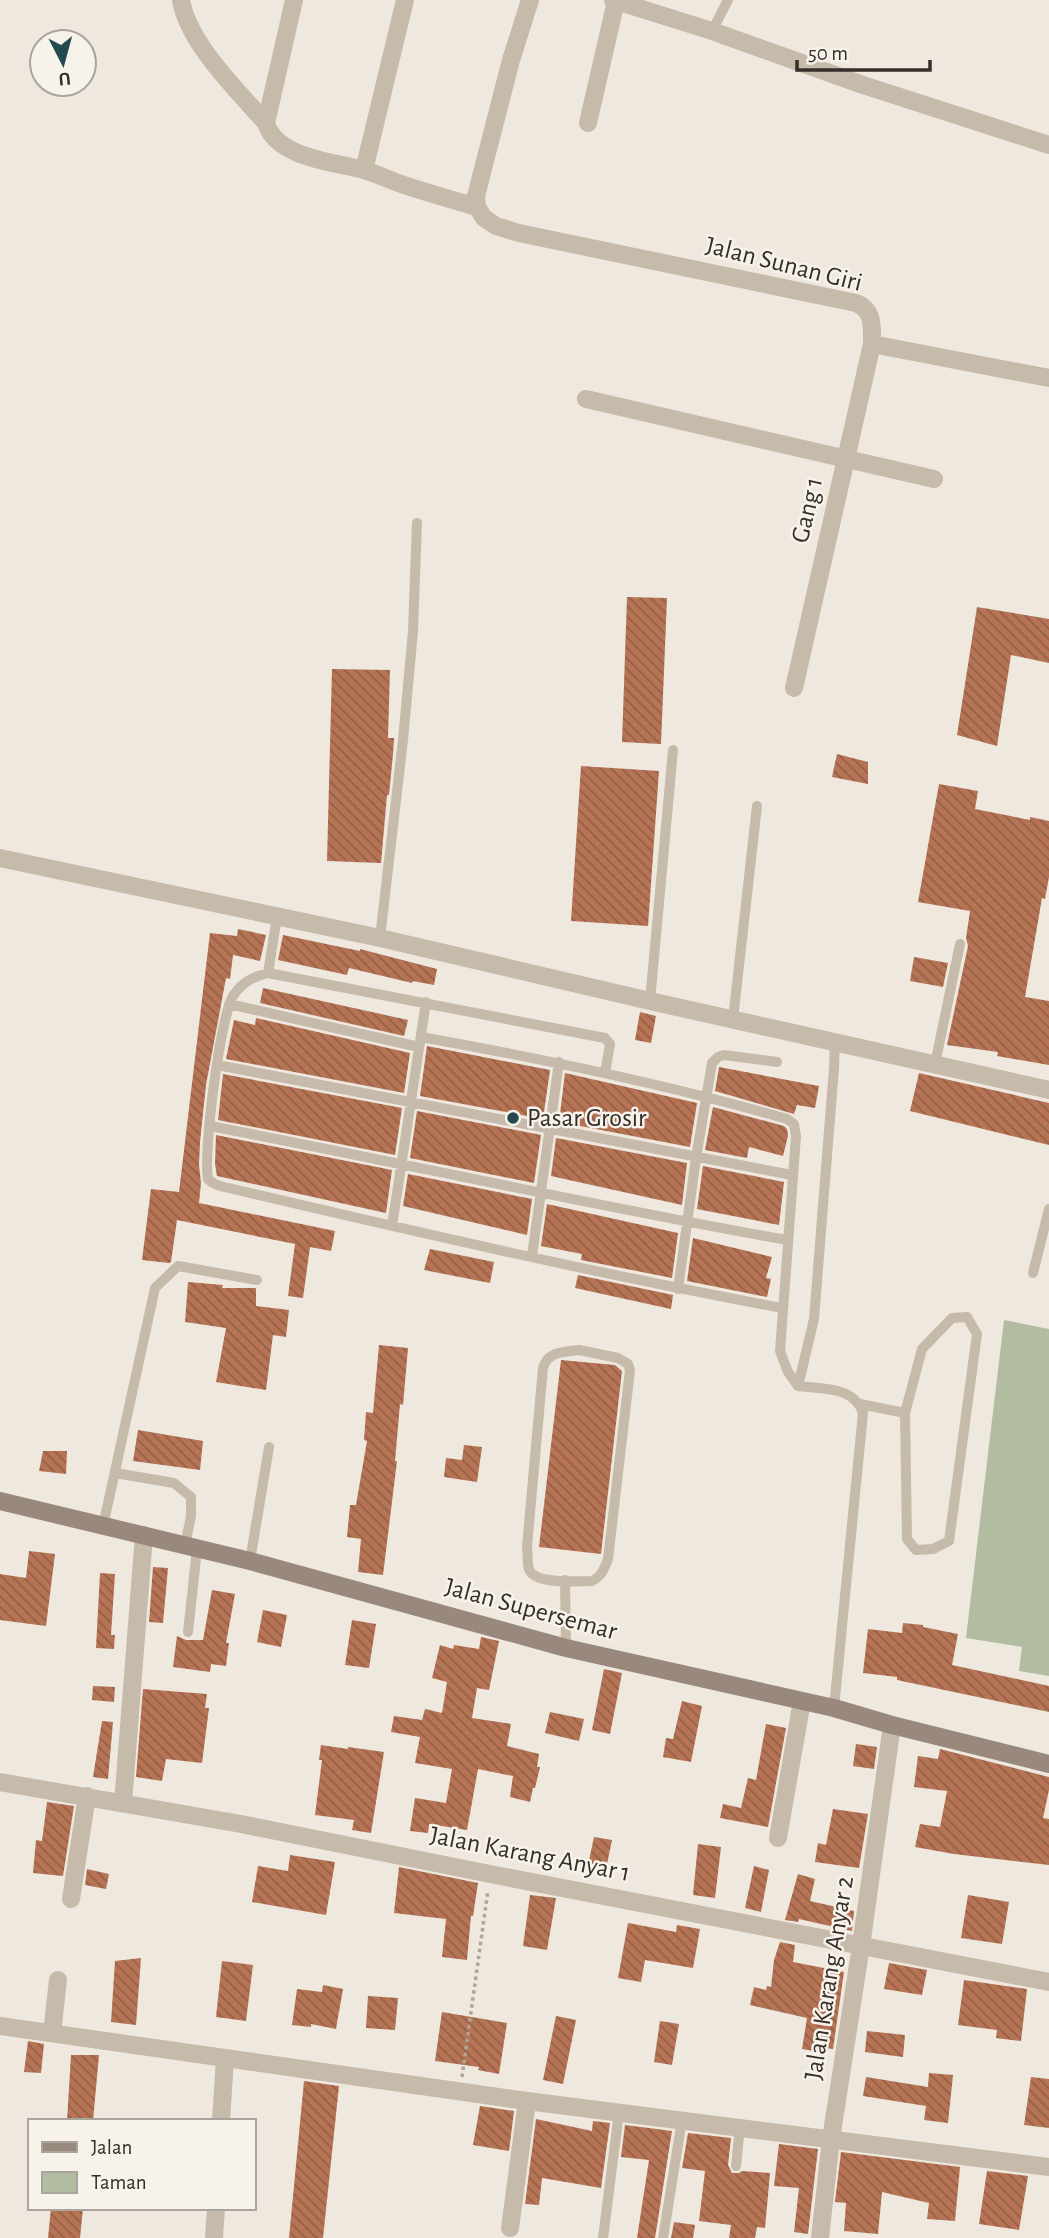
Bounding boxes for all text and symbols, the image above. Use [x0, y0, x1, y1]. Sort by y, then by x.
north arrow [28, 28, 98, 98]
scale bar [797, 28, 930, 72]
text: 50 m [808, 43, 848, 64]
text: U [58, 68, 72, 88]
street label: Jalan Sunan Giri [703, 232, 865, 296]
street label: Gang 1 [787, 475, 827, 545]
place label: Pasar Grosir [527, 1105, 647, 1131]
marker: Pasar Grosir [505, 1110, 521, 1126]
street label: Jalan Supersemar [442, 1574, 620, 1645]
street label: Jalan Karang Anyar 1 [428, 1822, 632, 1886]
street label: Jalan Karang Anyar 2 [800, 1874, 858, 2082]
legend [28, 2119, 256, 2210]
text: Jalan [91, 2137, 132, 2158]
text: Taman [91, 2172, 147, 2193]

